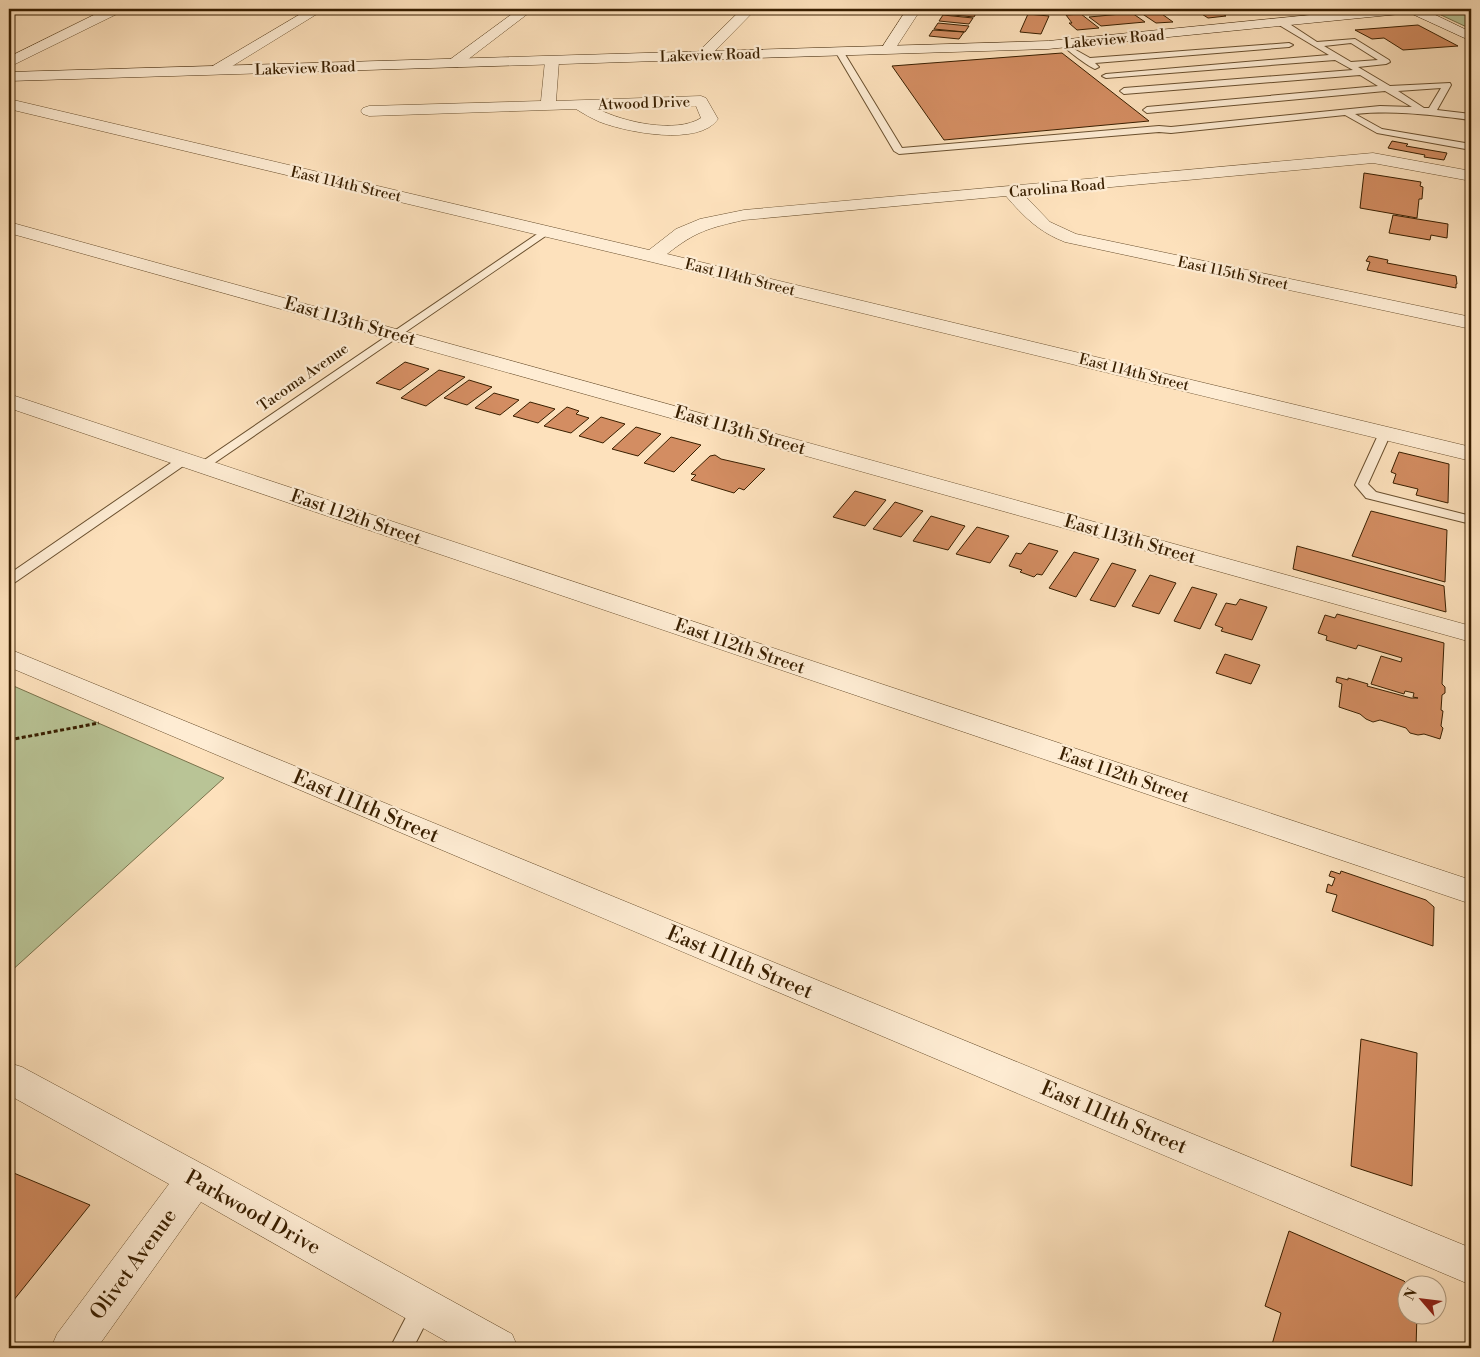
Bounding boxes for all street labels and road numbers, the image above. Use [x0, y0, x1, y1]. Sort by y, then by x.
street label: Lakeview Road [1063, 26, 1166, 53]
street label: Lakeview Road [659, 44, 761, 67]
street label: Lakeview Road [254, 57, 356, 80]
street label: Atwood Drive [596, 92, 691, 115]
street label: East 114th Street [289, 163, 404, 207]
street label: Carolina Road [1008, 175, 1106, 202]
street label: East 115th Street [1176, 252, 1291, 295]
street label: East 114th Street [683, 255, 798, 301]
street label: East 113th Street [282, 292, 419, 351]
street label: Tacoma Avenue [254, 339, 352, 416]
street label: East 114th Street [1077, 350, 1192, 396]
street label: East 113th Street [672, 401, 809, 460]
street label: East 112th Street [288, 484, 425, 551]
street label: East 113th Street [1062, 510, 1199, 569]
street label: East 112th Street [672, 613, 809, 680]
street label: East 112th Street [1056, 742, 1193, 809]
street label: East 111th Street [289, 764, 443, 850]
street label: East 111th Street [663, 920, 817, 1006]
street label: East 111th Street [1037, 1075, 1191, 1161]
street label: Parkwood Drive [180, 1165, 325, 1261]
street label: Olivet Avenue [85, 1204, 183, 1325]

